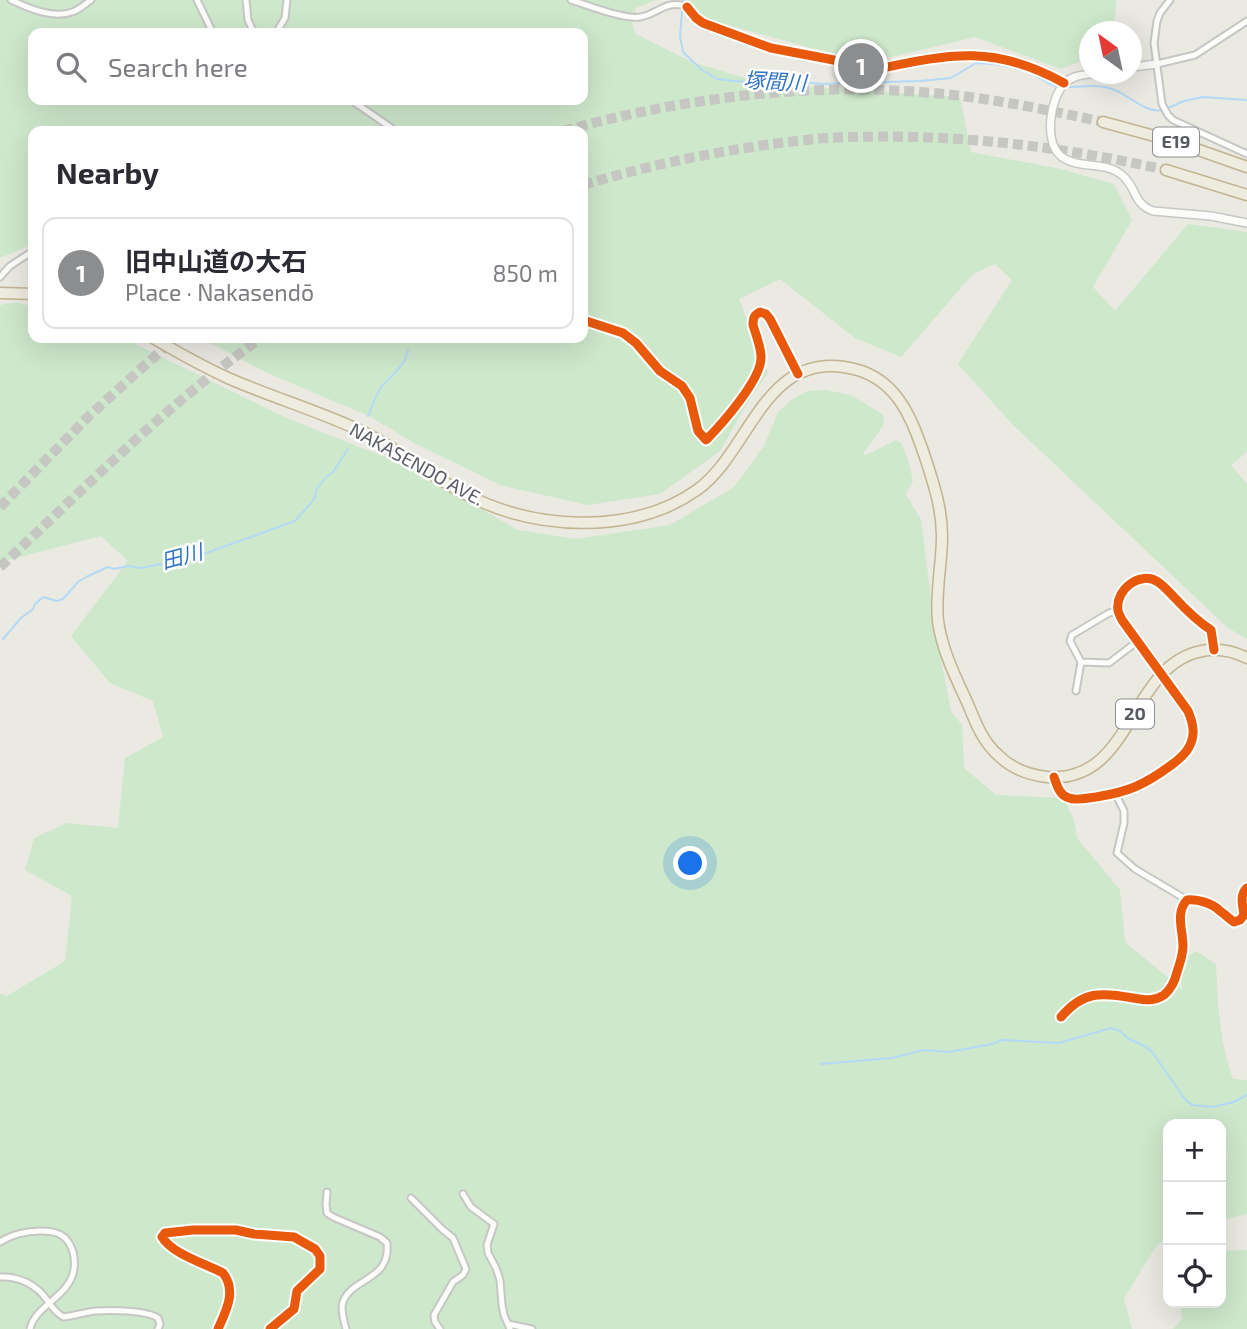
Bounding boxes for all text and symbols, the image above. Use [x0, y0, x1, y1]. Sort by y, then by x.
north arrow [1079, 21, 1142, 84]
search box [28, 28, 588, 105]
pin: 1 [838, 40, 884, 92]
icon: search [52, 48, 90, 86]
text: Search here [108, 51, 248, 82]
water label: 塚間川 [743, 66, 809, 95]
road number: E19 [1153, 127, 1199, 156]
text: Nearby [56, 154, 159, 190]
text: 旧中山道の大石 [125, 245, 307, 276]
text: 1 [76, 259, 86, 287]
text: 850 m [493, 259, 558, 287]
text: Place · Nakasendō [125, 278, 314, 306]
street label: NAKASENDO AVE. [346, 417, 488, 510]
water label: 田川 [158, 538, 207, 573]
road number: 20 [1116, 700, 1154, 728]
your location [673, 846, 707, 880]
map controls [1163, 1119, 1226, 1308]
button: + [1163, 1119, 1226, 1182]
button: − [1163, 1182, 1226, 1245]
button: locate [1163, 1245, 1226, 1308]

